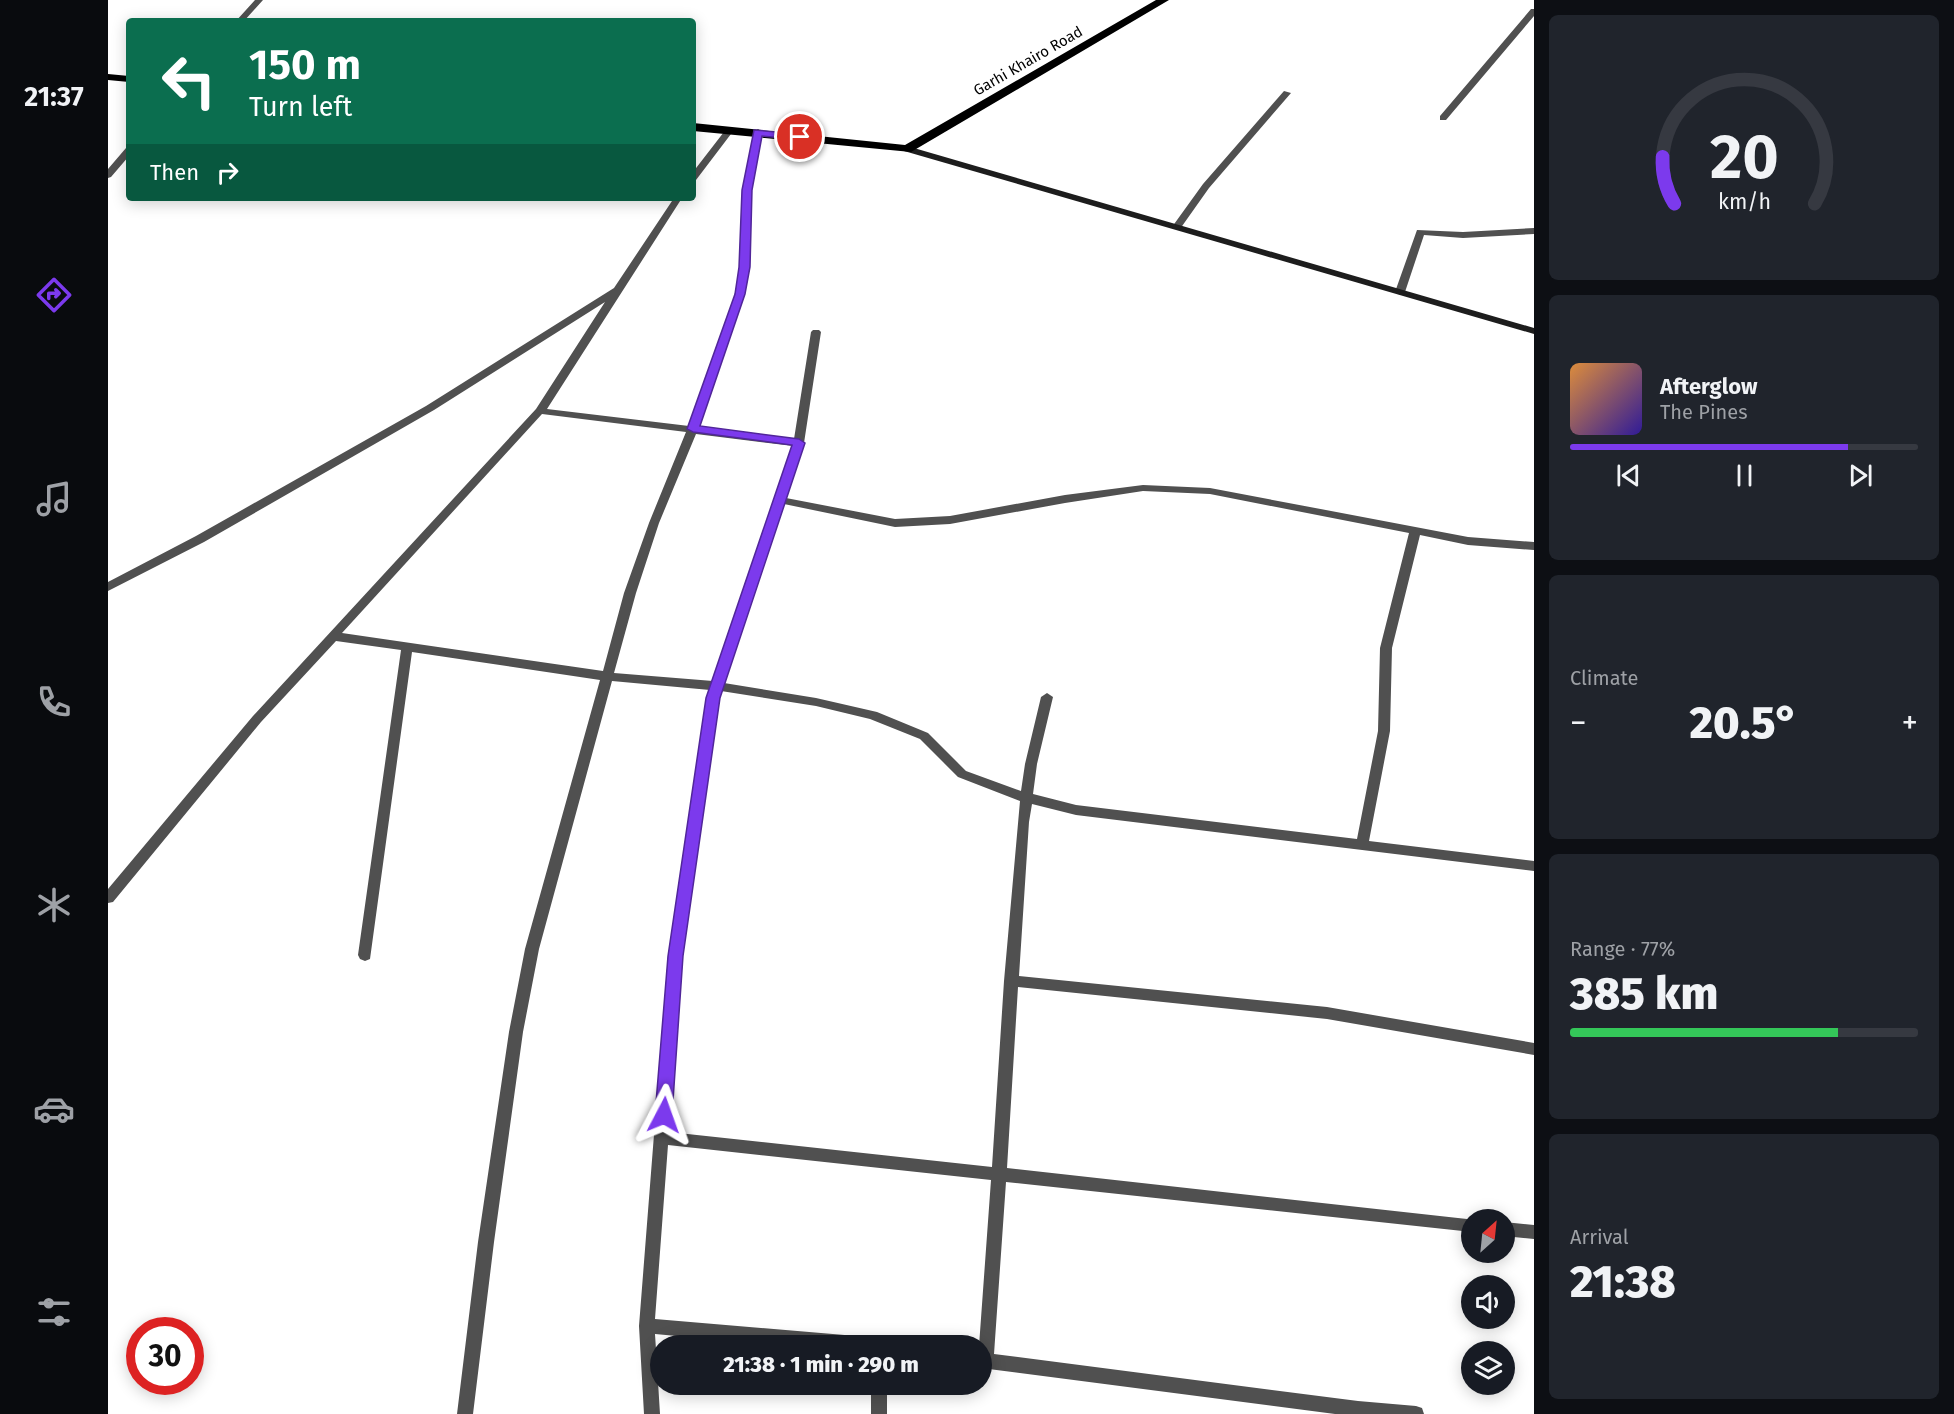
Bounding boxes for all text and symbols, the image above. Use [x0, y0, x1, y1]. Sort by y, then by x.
street label: Garhi Khairo Road [970, 22, 1086, 100]
text: 150 m [249, 40, 361, 90]
icon: left [150, 42, 228, 120]
text: 21:37 [24, 81, 84, 113]
text: Turn left [249, 91, 352, 123]
pin [774, 111, 825, 162]
icon: arrive [783, 120, 816, 153]
text: 20 [1710, 121, 1778, 196]
icon: right [211, 156, 244, 189]
text: Then [150, 159, 199, 186]
text: km/h [1717, 190, 1771, 216]
icon: directions [33, 274, 75, 316]
text: Afterglow [1660, 373, 1757, 400]
text: The Pines [1660, 400, 1747, 424]
icon: previous [1612, 459, 1645, 492]
icon: pause [1728, 459, 1761, 492]
icon: next [1844, 459, 1877, 492]
icon: music [33, 478, 75, 520]
text: Climate [1570, 666, 1638, 690]
icon: phone [33, 681, 75, 723]
text: 20.5° [1689, 696, 1799, 750]
text: − [1570, 703, 1587, 743]
text: + [1902, 703, 1918, 743]
icon: climate [33, 884, 75, 926]
text: Range · 77% [1570, 937, 1675, 961]
text: 385 km [1570, 967, 1718, 1021]
position arrow [632, 1083, 696, 1147]
icon: car [33, 1088, 75, 1130]
north arrow [1461, 1209, 1515, 1263]
map controls [1461, 1209, 1515, 1395]
text: Arrival [1570, 1225, 1629, 1249]
text: 21:38 [1570, 1255, 1676, 1309]
button: sound [1461, 1275, 1515, 1329]
icon: filters [33, 1291, 75, 1333]
speed limit sign: 30 [126, 1317, 204, 1395]
button: layers [1461, 1341, 1515, 1395]
text: 21:38 · 1 min · 290 m [723, 1351, 919, 1378]

